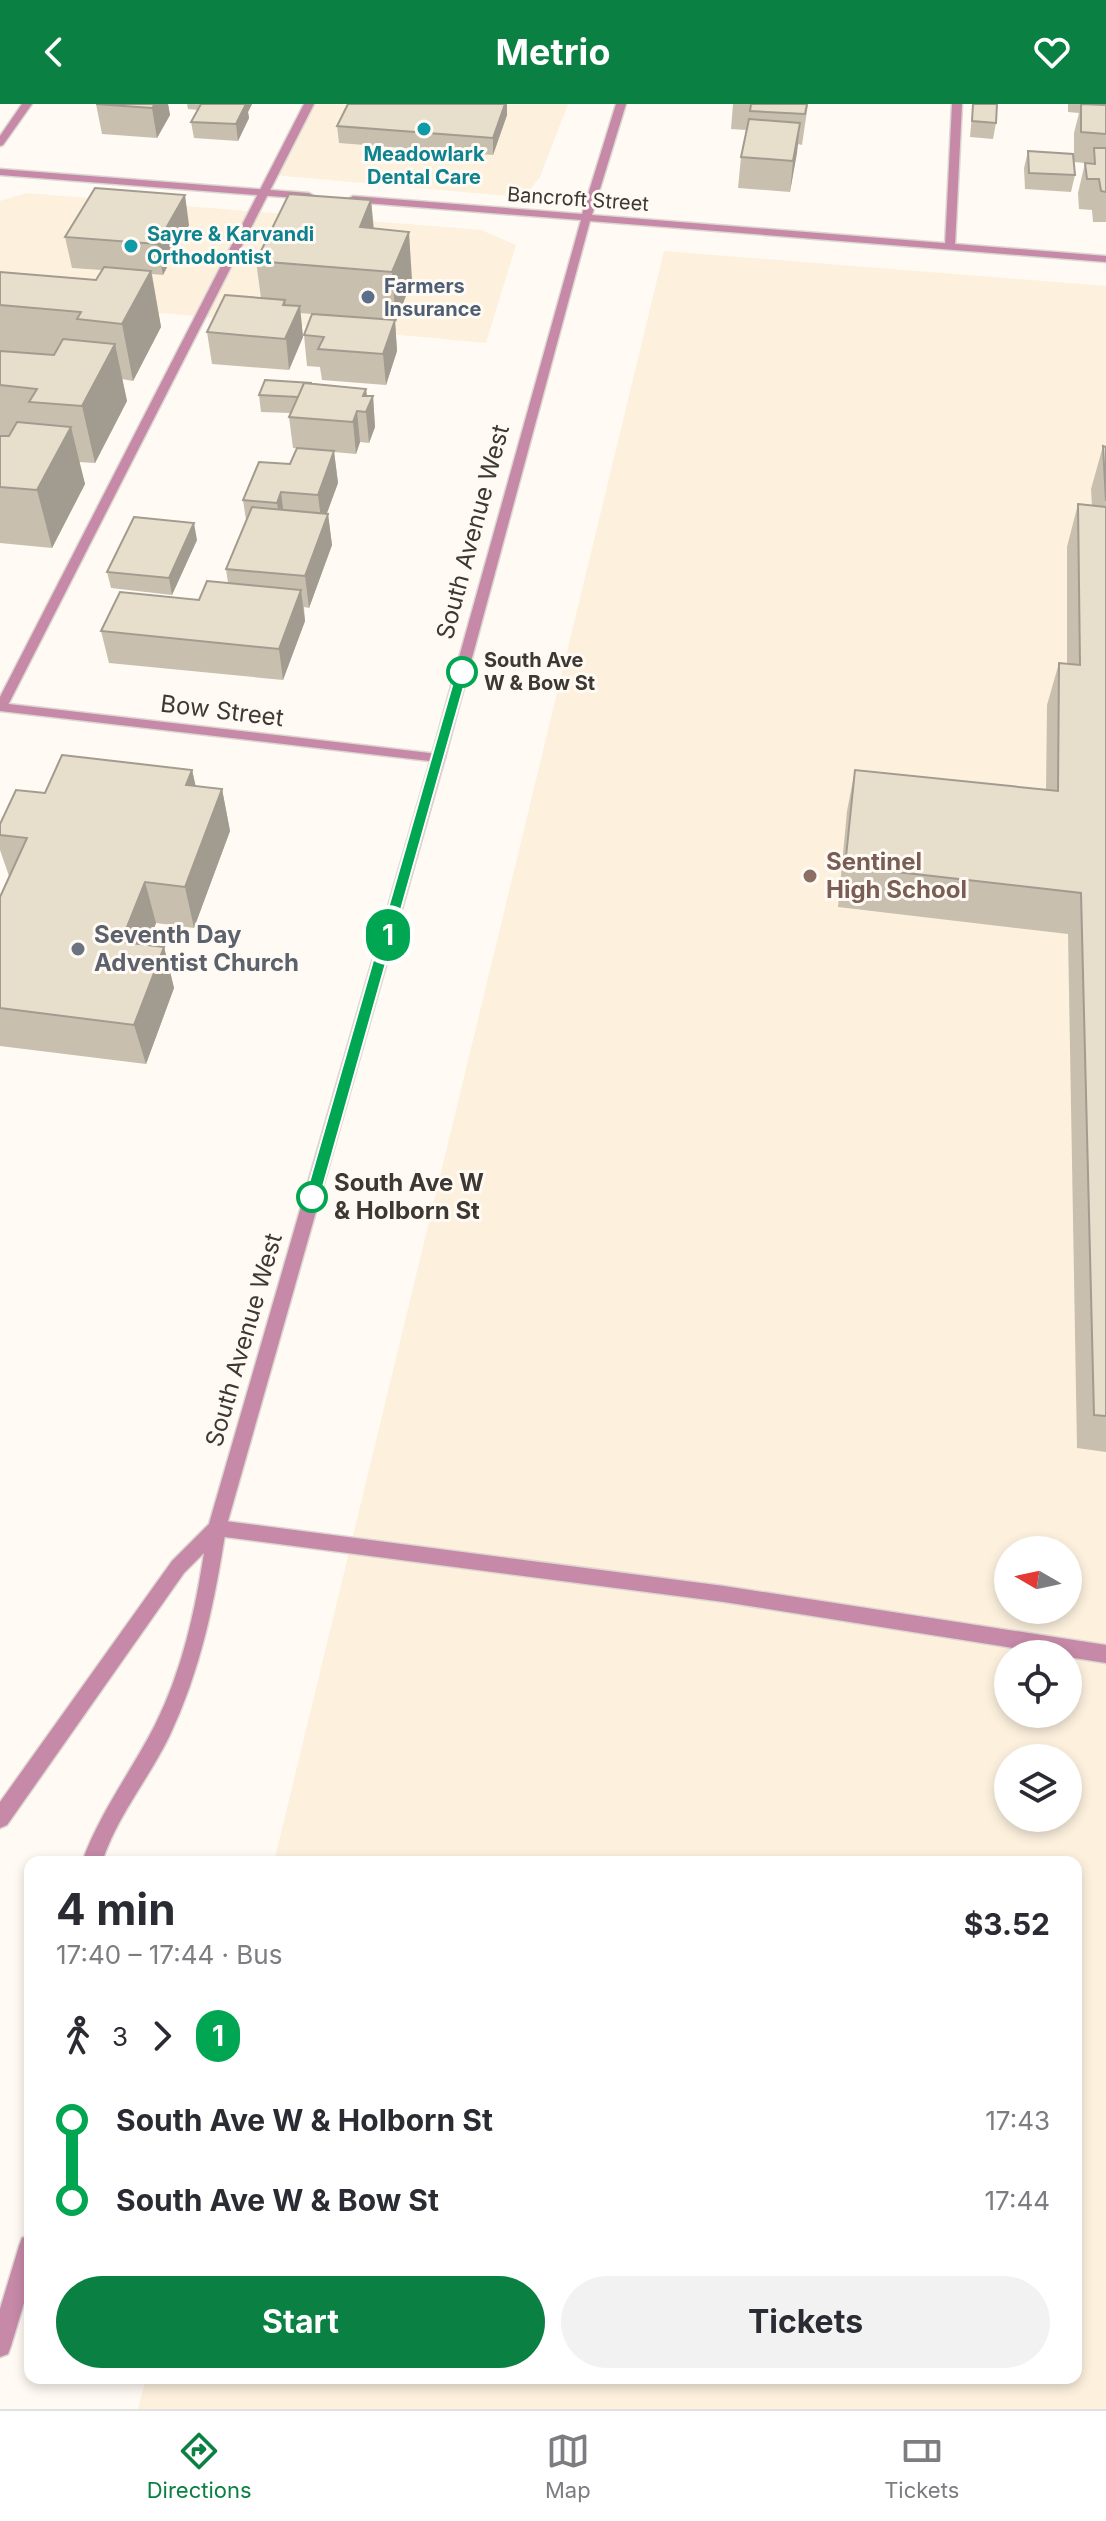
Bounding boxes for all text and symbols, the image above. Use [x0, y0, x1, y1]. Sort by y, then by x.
icon: back [32, 30, 76, 74]
text: Metrio [496, 30, 610, 74]
icon: heart [1030, 30, 1074, 74]
marker: Meadowlark Dental Care [415, 120, 433, 138]
place label: Meadowlark Dental Care [363, 142, 485, 189]
street label: Bancroft Street [506, 182, 650, 216]
place label: Sayre & Karvandi Orthodontist [147, 222, 314, 269]
marker: Sayre & Karvandi Orthodontist [122, 237, 140, 255]
place label: Farmers Insurance [384, 274, 481, 321]
marker: Farmers Insurance [359, 288, 377, 306]
street label: South Avenue West [430, 421, 515, 642]
place label: South Ave W & Bow St [484, 648, 595, 695]
marker: South Ave W & Bow St [447, 657, 477, 687]
street label: Bow Street [159, 689, 285, 732]
place label: Sentinel High School [826, 847, 967, 904]
marker: Sentinel High School [801, 867, 819, 885]
line badge: 1 [362, 909, 414, 961]
text: 1 [382, 918, 394, 952]
place label: Seventh Day Adventist Church [94, 920, 299, 977]
marker: Seventh Day Adventist Church [69, 940, 87, 958]
place label: South Ave W & Holborn St [334, 1168, 484, 1225]
marker: South Ave W & Holborn St [297, 1182, 327, 1212]
street label: South Avenue West [199, 1230, 288, 1450]
north arrow [994, 1536, 1082, 1624]
map controls [994, 1536, 1082, 1832]
button: locate [994, 1640, 1082, 1728]
button: layers [994, 1744, 1082, 1832]
text: 4 min [56, 1882, 176, 1936]
text: $3.52 [964, 1906, 1050, 1942]
text: 17:40 – 17:44 · Bus [56, 1939, 282, 1970]
icon: walk [56, 2014, 100, 2058]
icon: forward [140, 2014, 184, 2058]
text: 1 [212, 2019, 224, 2053]
text: 3 [112, 2021, 128, 2052]
text: South Ave W & Holborn St [116, 2102, 493, 2138]
text: 17:43 [985, 2105, 1050, 2136]
text: South Ave W & Bow St [116, 2182, 439, 2218]
text: 17:44 [985, 2185, 1050, 2216]
button: Start [56, 2276, 545, 2368]
button: Tickets [561, 2276, 1050, 2368]
tab: Directions [147, 2429, 252, 2503]
tab: Map [545, 2429, 591, 2503]
tab: Tickets [884, 2429, 959, 2503]

